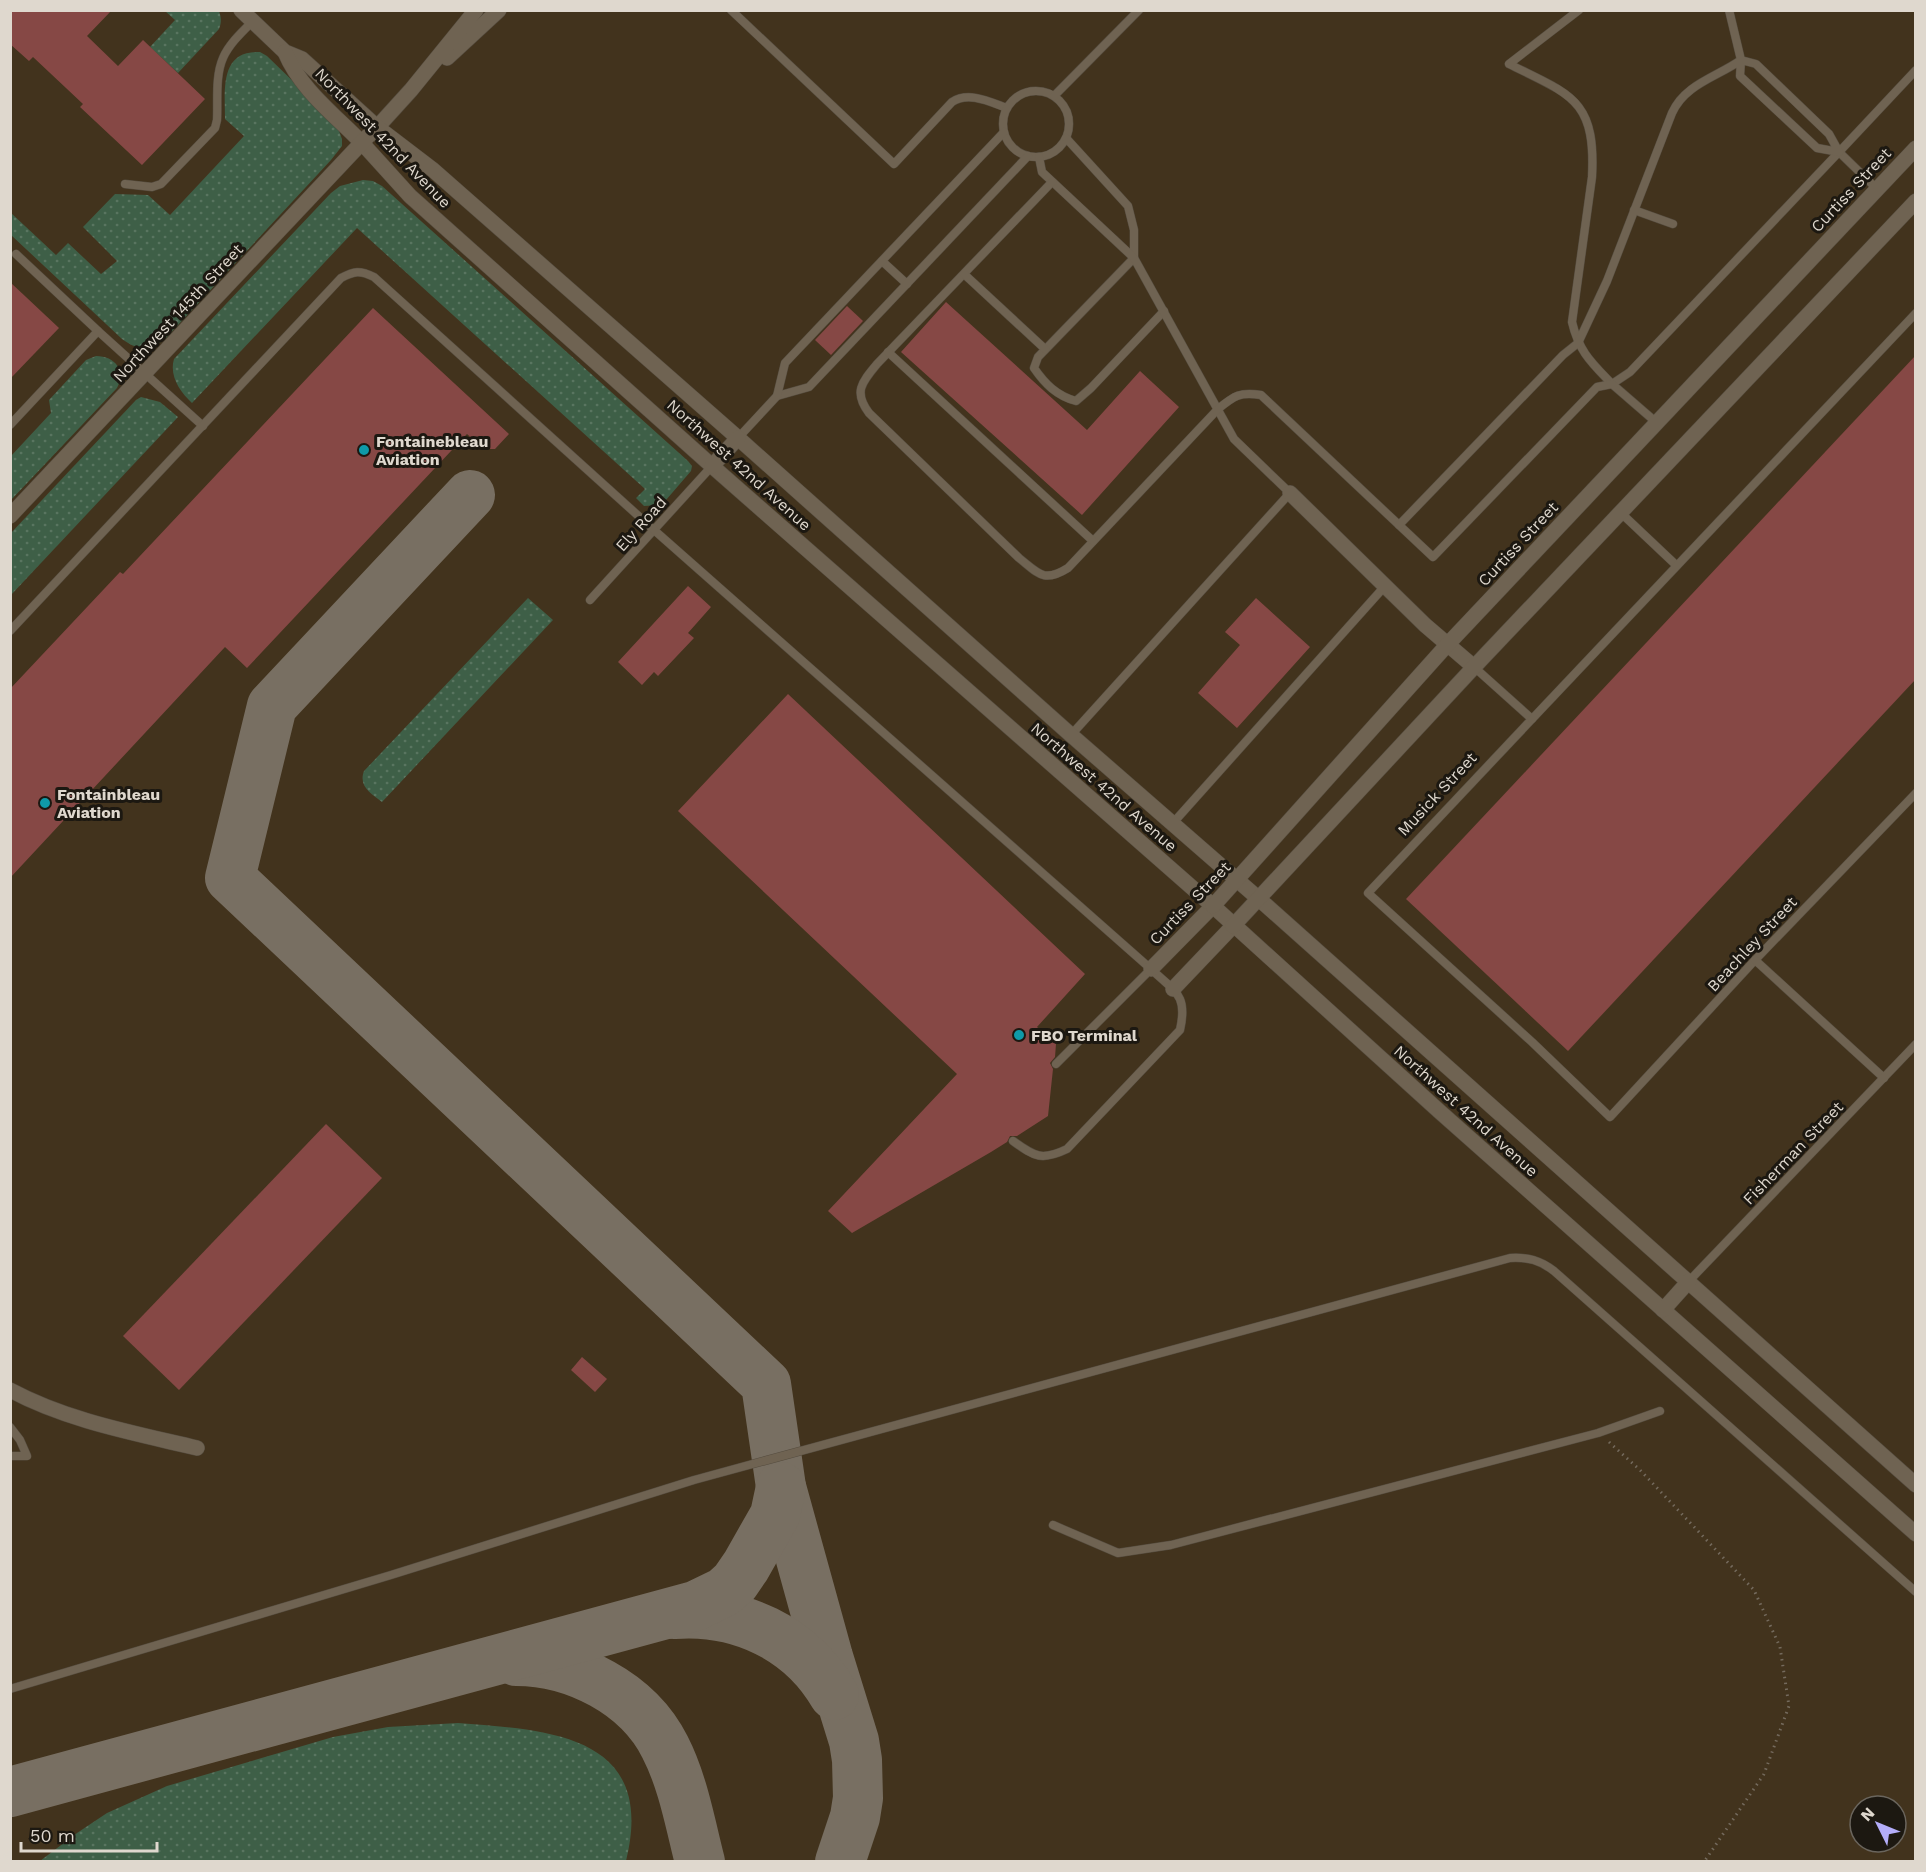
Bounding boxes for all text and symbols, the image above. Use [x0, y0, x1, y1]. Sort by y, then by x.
street label: Northwest 42nd Avenue [311, 64, 455, 212]
street label: Curtiss Street [1807, 144, 1895, 236]
street label: Northwest 145th Street [109, 240, 247, 386]
street label: Northwest 42nd Avenue [663, 395, 815, 535]
place label: Fontainebleau Aviation [376, 432, 488, 469]
marker: Fontainebleau Aviation [357, 443, 371, 457]
street label: Ely Road [611, 493, 671, 555]
street label: Curtiss Street [1474, 498, 1562, 590]
street label: Northwest 42nd Avenue [1027, 718, 1181, 856]
street label: Musick Street [1393, 748, 1481, 840]
place label: Fontainbleau Aviation [57, 785, 160, 822]
marker: Fontainbleau Aviation [38, 796, 52, 810]
street label: Curtiss Street [1146, 857, 1235, 949]
street label: Beachley Street [1703, 892, 1801, 995]
place label: FBO Terminal [1031, 1026, 1138, 1045]
marker: FBO Terminal [1012, 1028, 1026, 1042]
street label: Northwest 42nd Avenue [1390, 1041, 1542, 1181]
street label: Fisherman Street [1739, 1097, 1847, 1208]
north arrow [1848, 1794, 1908, 1854]
text: N [1856, 1803, 1878, 1825]
scale bar [21, 1815, 158, 1853]
text: 50 m [30, 1825, 75, 1846]

